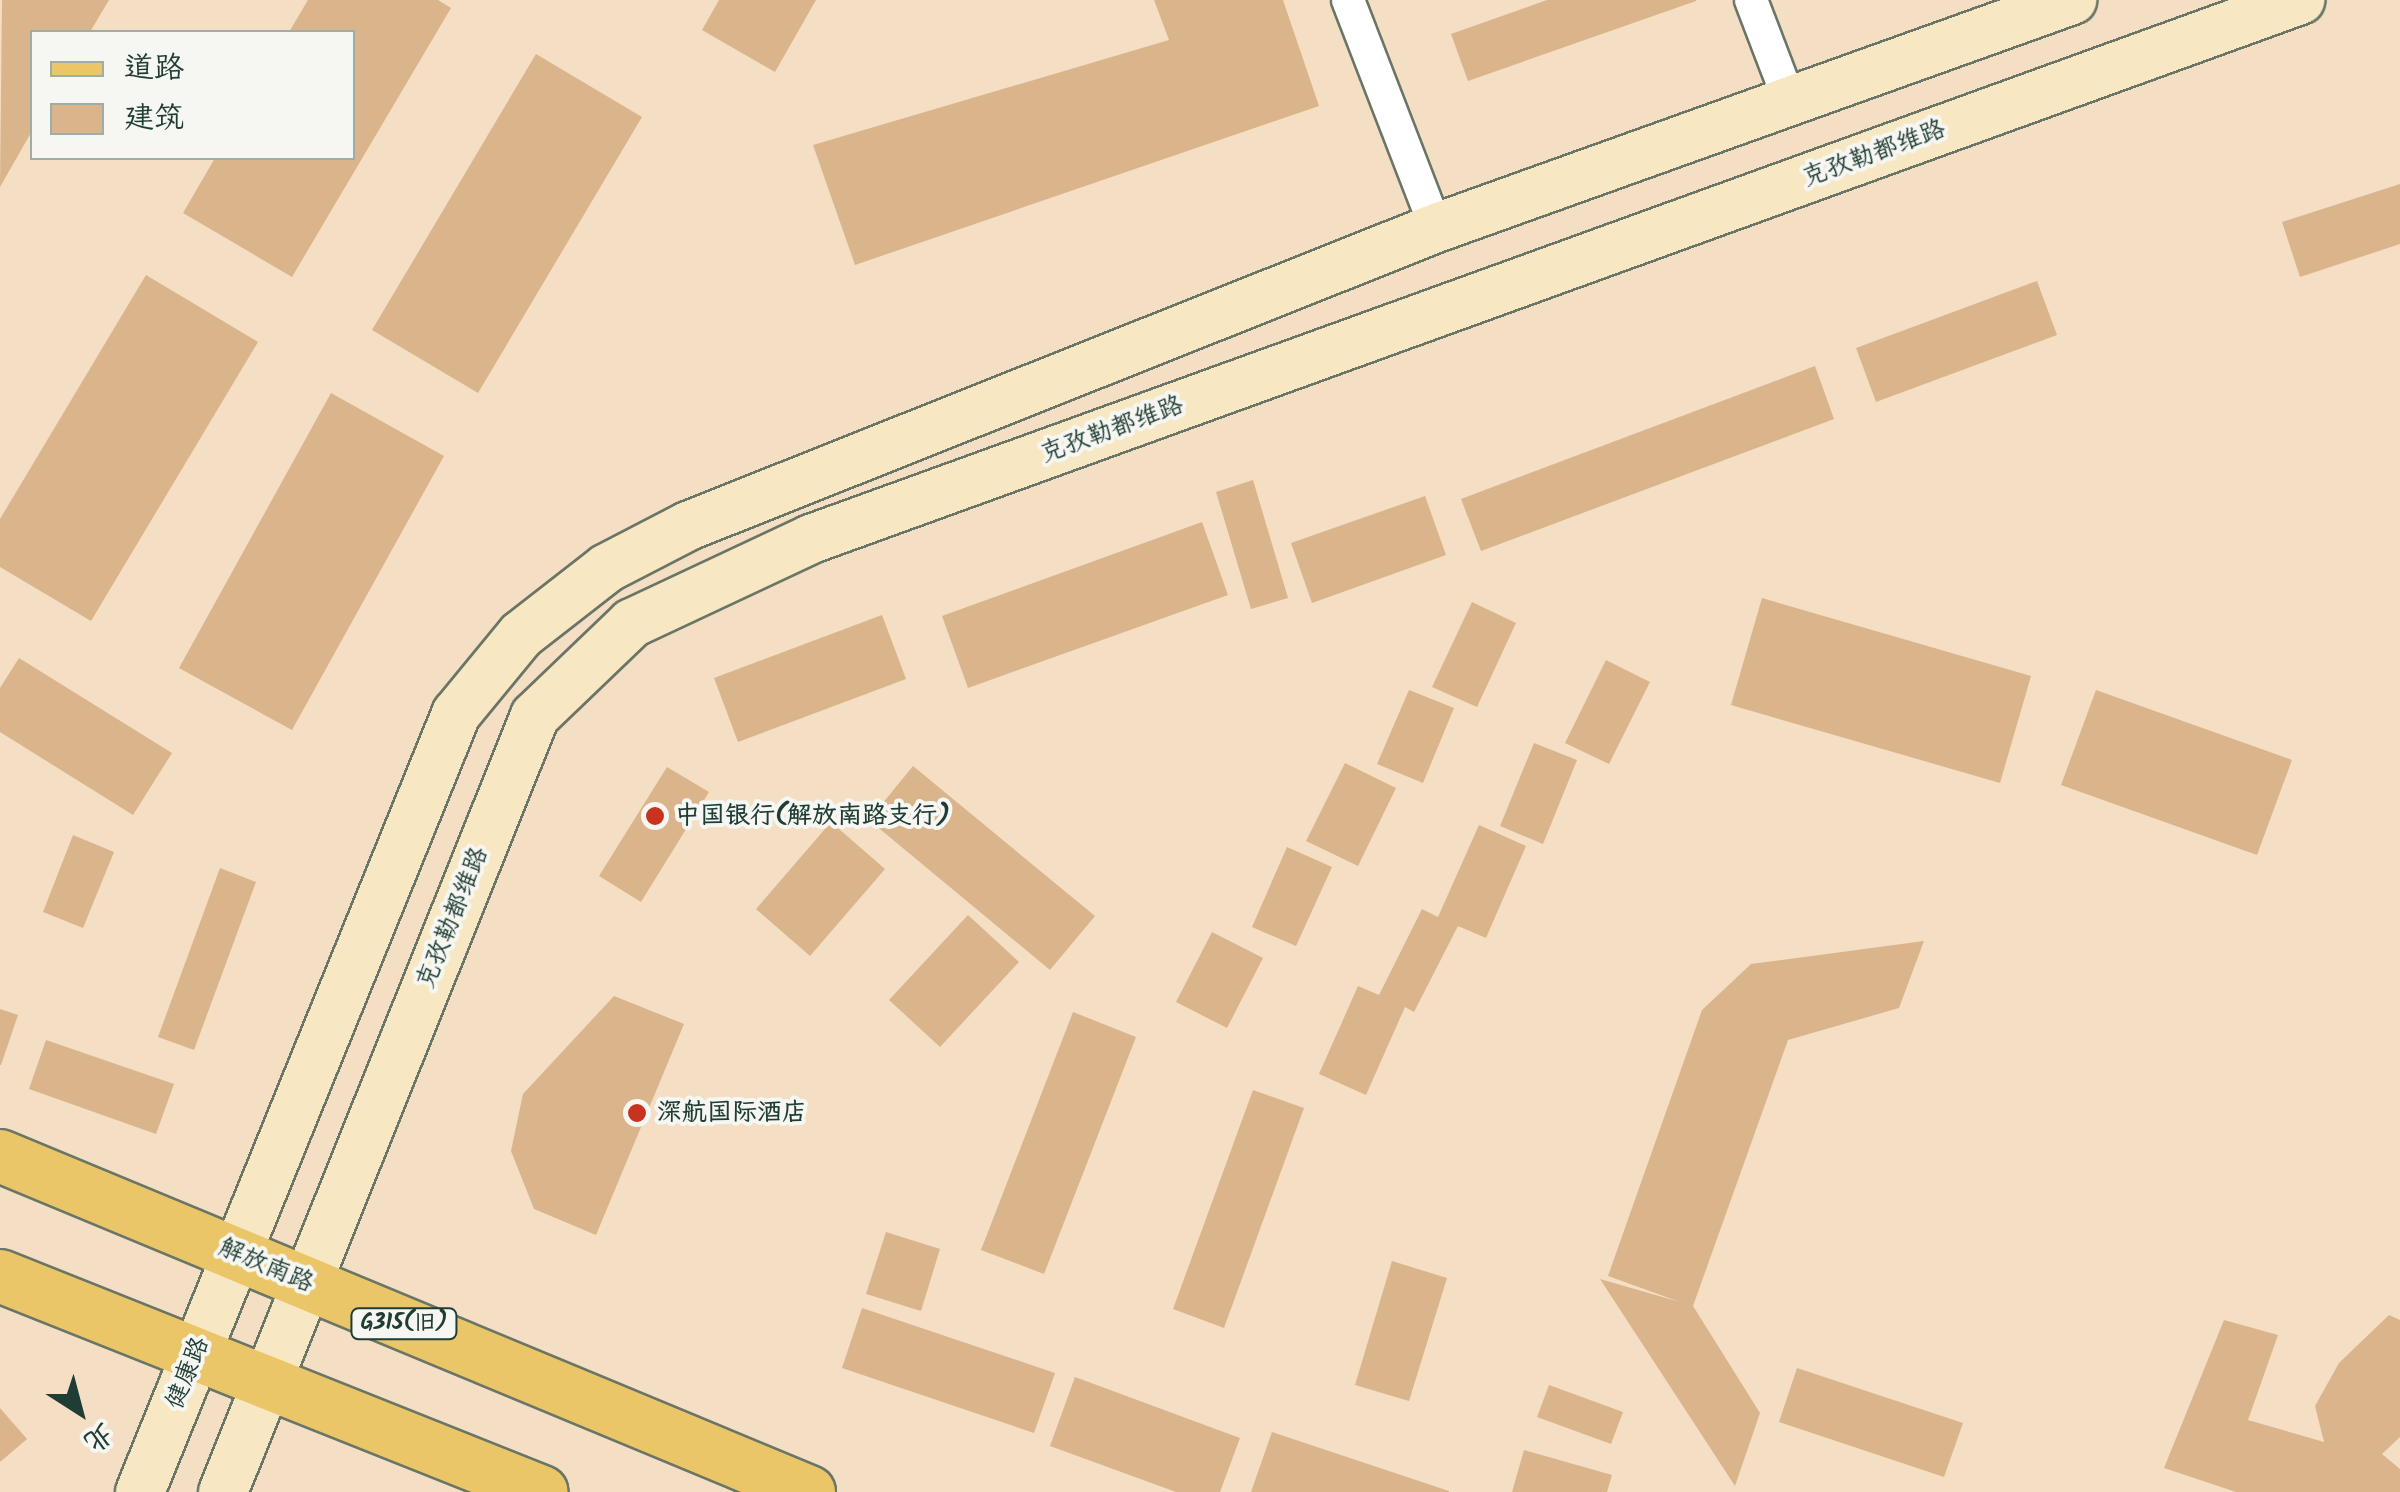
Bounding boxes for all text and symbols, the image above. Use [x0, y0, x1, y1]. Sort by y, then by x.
legend [30, 30, 355, 160]
text: 道路 [124, 45, 184, 93]
text: 建筑 [124, 95, 184, 143]
street label: 克孜勒都维路 [1798, 114, 1950, 194]
street label: 克孜勒都维路 [1036, 390, 1188, 470]
place label: 中国银行(解放南路支行) [675, 801, 950, 831]
marker: 中国银行(解放南路支行) [644, 805, 666, 827]
street label: 克孜勒都维路 [411, 843, 495, 993]
place label: 深航国际酒店 [657, 1098, 807, 1128]
marker: 深航国际酒店 [626, 1102, 648, 1124]
street label: 解放南路 [214, 1233, 318, 1299]
road number: G315(旧) [349, 1307, 459, 1341]
street label: 健康路 [160, 1333, 216, 1413]
north arrow [30, 1362, 130, 1462]
text: 北 [73, 1410, 122, 1463]

